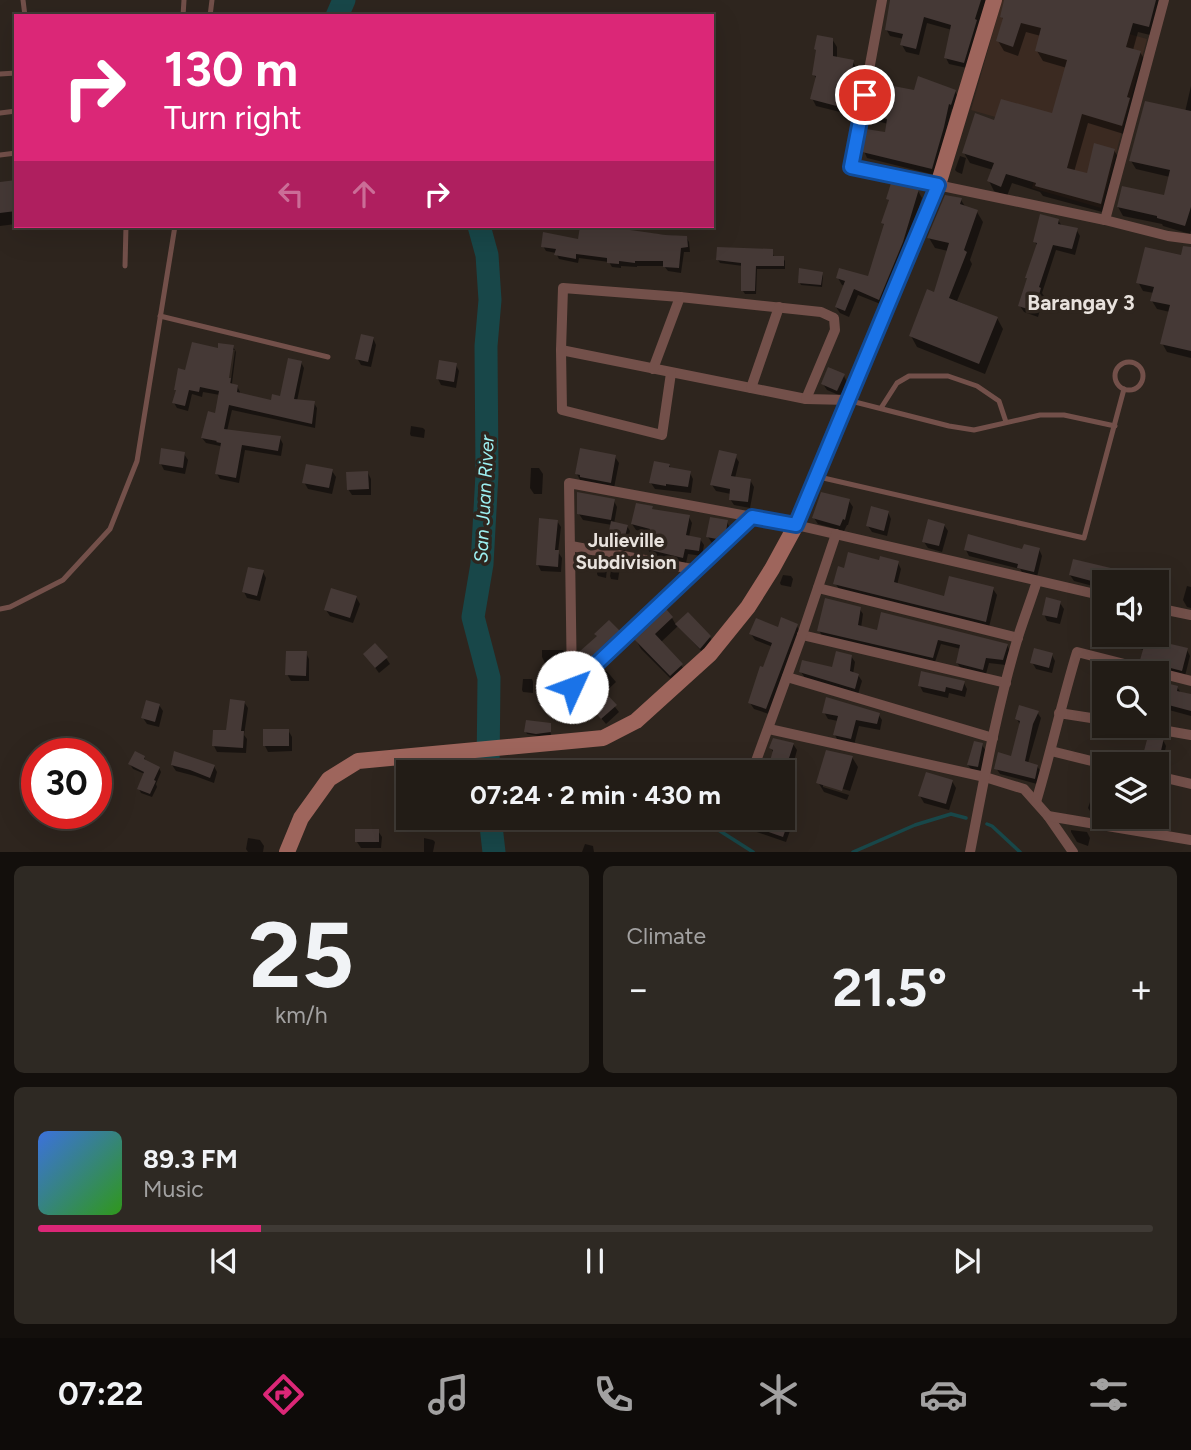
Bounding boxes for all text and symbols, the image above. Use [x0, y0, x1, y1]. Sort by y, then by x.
text: 130 m [164, 39, 298, 98]
icon: right [49, 42, 140, 133]
pin [835, 65, 895, 125]
icon: arrive [846, 76, 884, 114]
text: Turn right [164, 99, 302, 137]
icon: left [272, 175, 310, 213]
icon: ahead [345, 175, 383, 213]
icon: right [418, 175, 456, 213]
district label: Barangay 3 [1027, 290, 1135, 315]
water label: San Juan River [469, 434, 499, 563]
district label: Julieville Subdivision [575, 529, 677, 574]
map controls [1092, 570, 1169, 829]
button: sound [1092, 570, 1169, 647]
position arrow [535, 650, 609, 724]
button: search [1092, 661, 1169, 738]
speed limit sign: 30 [21, 738, 112, 829]
button: layers [1092, 752, 1169, 829]
text: 07:24 · 2 min · 430 m [470, 779, 721, 811]
text: 25 [248, 901, 354, 1010]
text: Climate [627, 922, 706, 950]
text: 21.5° [832, 957, 947, 1019]
text: − [627, 966, 650, 1012]
text: + [1129, 966, 1153, 1012]
text: km/h [275, 1001, 328, 1029]
text: 89.3 FM [143, 1143, 238, 1175]
text: Music [143, 1175, 204, 1203]
icon: previous [205, 1242, 243, 1280]
icon: pause [576, 1242, 614, 1280]
icon: next [948, 1242, 986, 1280]
icon: directions [259, 1370, 308, 1419]
icon: music [424, 1370, 473, 1419]
icon: phone [589, 1370, 638, 1419]
icon: climate [754, 1370, 803, 1419]
icon: car [919, 1370, 968, 1419]
icon: filters [1084, 1370, 1133, 1419]
text: 07:22 [58, 1375, 143, 1413]

